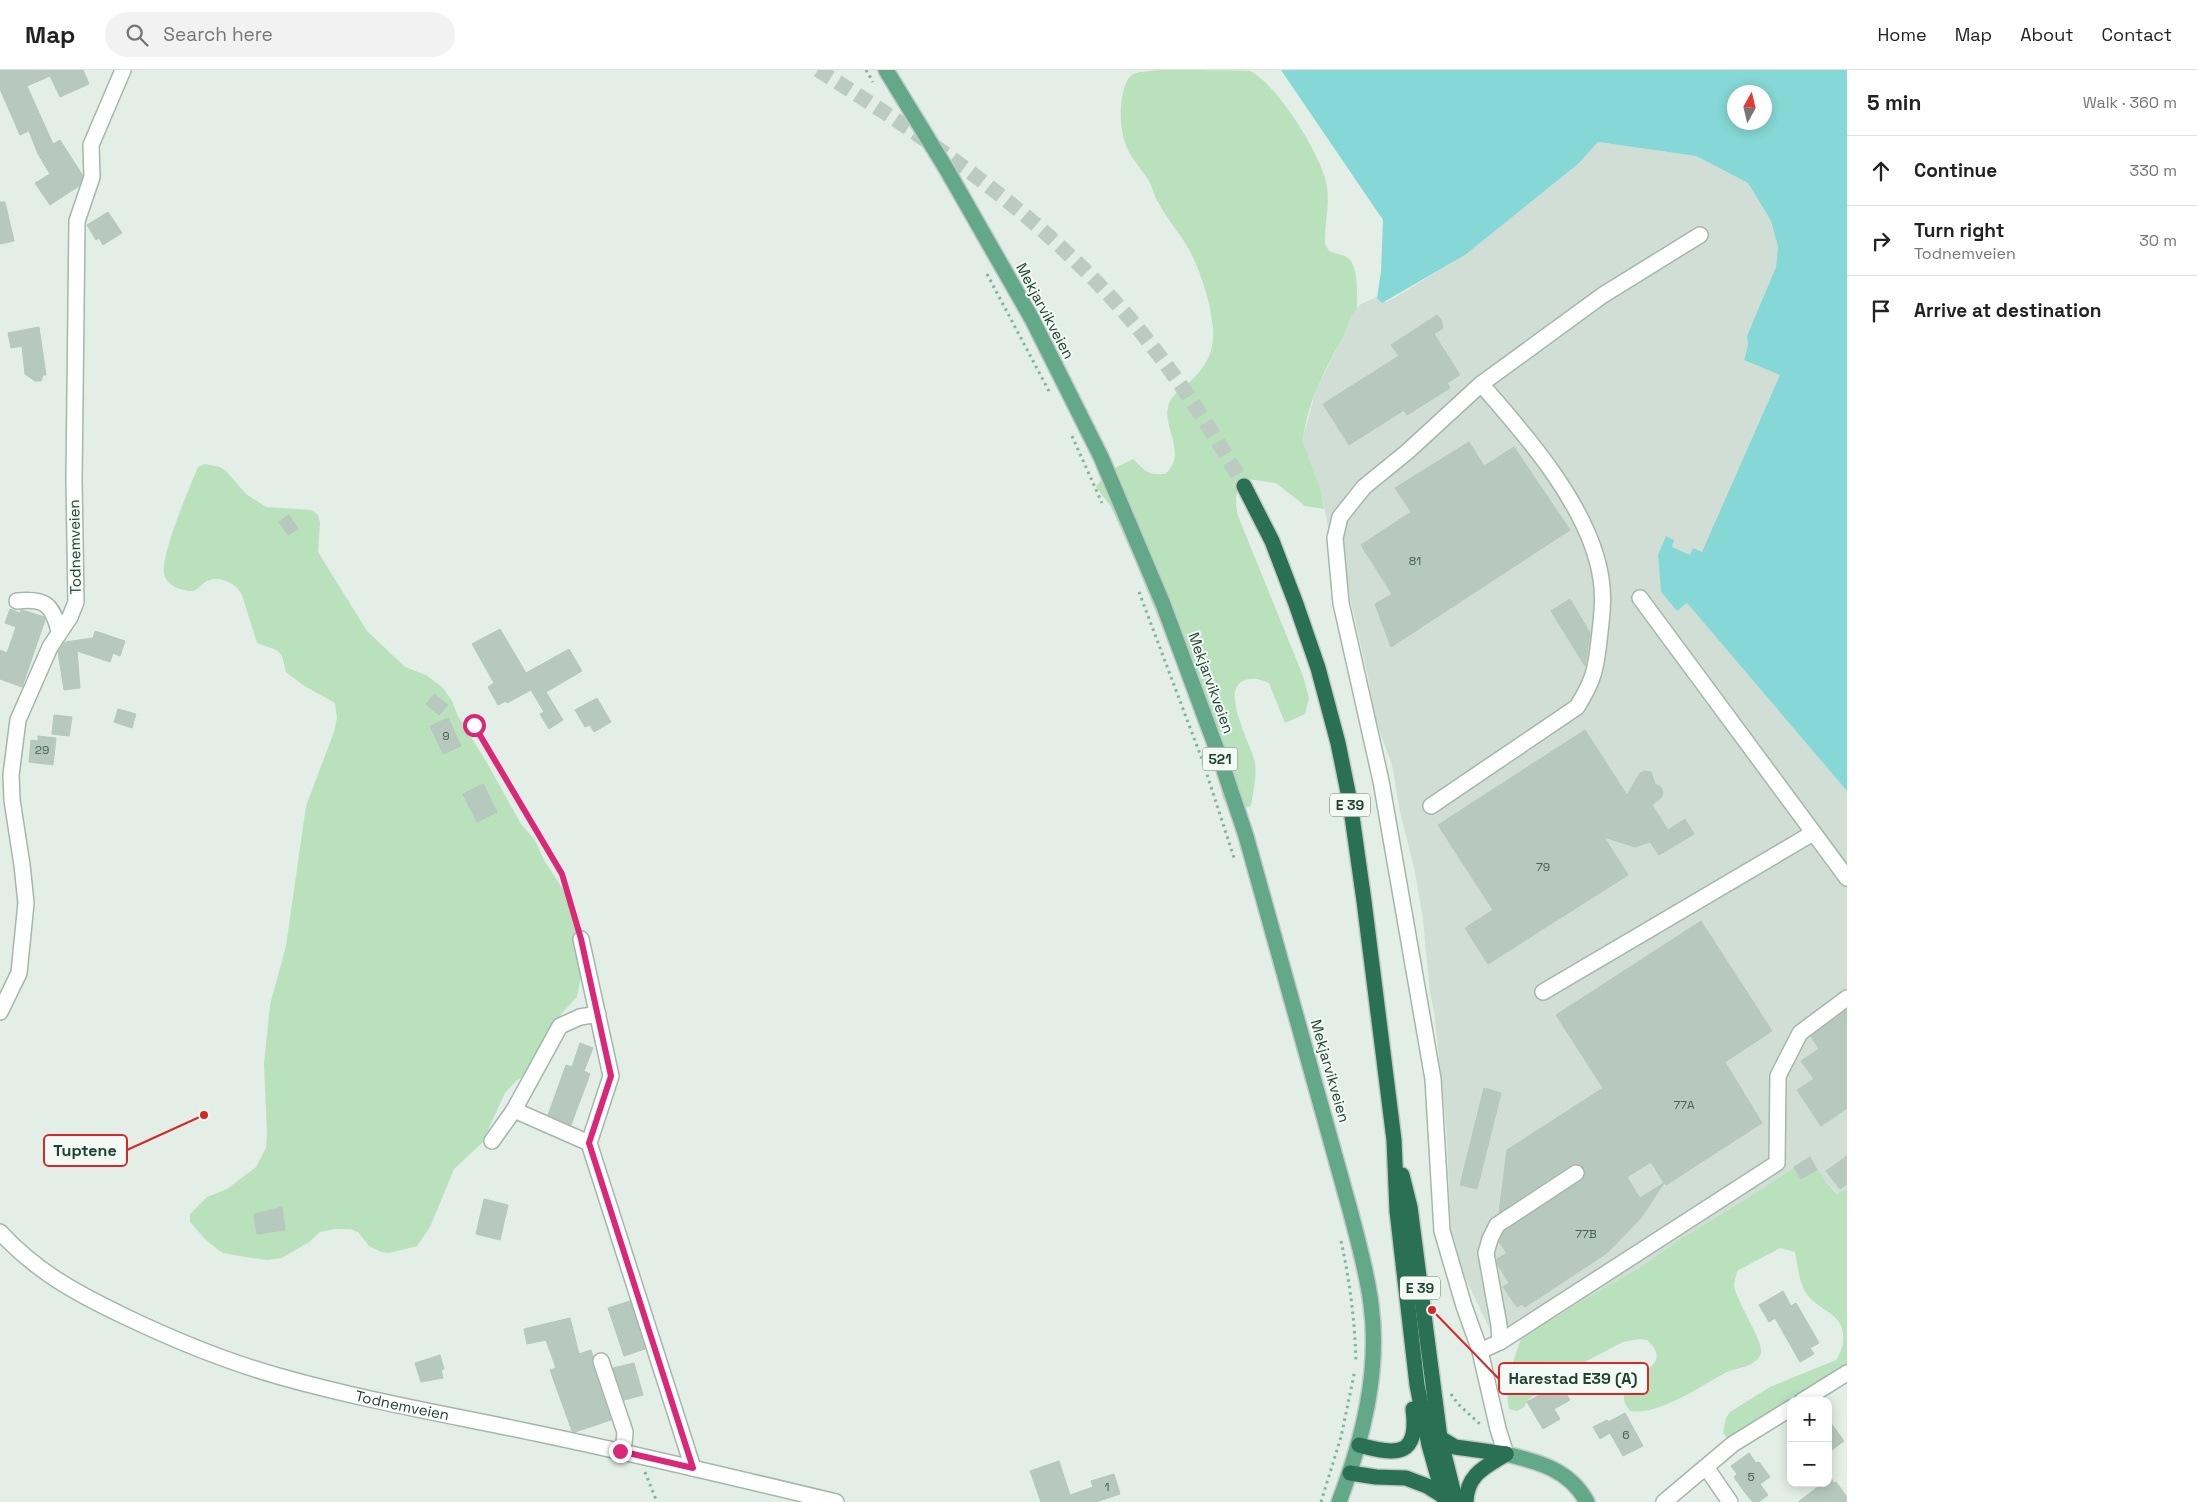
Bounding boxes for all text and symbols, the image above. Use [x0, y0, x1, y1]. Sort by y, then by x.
search box [105, 12, 455, 57]
text: Map [25, 19, 75, 50]
icon: search [123, 21, 151, 49]
text: Search here [163, 22, 273, 47]
text: Home [1878, 23, 1927, 46]
text: Map [1955, 23, 1992, 46]
text: About [2020, 23, 2074, 46]
text: Contact [2102, 23, 2172, 46]
north arrow [1727, 85, 1772, 130]
text: 5 min [1867, 89, 1921, 116]
text: Walk · 360 m [2083, 92, 2177, 113]
icon: ahead [1867, 157, 1895, 185]
text: Continue [1914, 158, 1997, 183]
text: 330 m [2130, 160, 2177, 181]
text: Turn right [1914, 218, 2004, 243]
icon: right [1867, 227, 1895, 255]
text: 30 m [2139, 230, 2177, 251]
text: Todnemveien [1914, 243, 2016, 264]
street label: Mekjarvikveien [1012, 259, 1079, 362]
icon: arrive [1867, 297, 1895, 325]
text: Arrive at destination [1914, 298, 2102, 323]
street label: Todnemveien [64, 499, 85, 595]
house number: 81 [1409, 553, 1421, 569]
street label: Mekjarvikveien [1184, 630, 1239, 736]
route start [463, 714, 486, 737]
house number: 9 [442, 728, 450, 744]
house number: 29 [35, 742, 49, 758]
road number: 521 [1202, 748, 1238, 771]
road number: E 39 [1330, 794, 1370, 816]
house number: 79 [1536, 859, 1550, 875]
street label: Mekjarvikveien [1307, 1017, 1354, 1125]
house number: 77A [1673, 1097, 1695, 1113]
callout: Tuptene [44, 1135, 127, 1166]
text: Tuptene [53, 1140, 117, 1161]
house number: 77B [1575, 1226, 1597, 1242]
road number: E 39 [1400, 1276, 1440, 1300]
callout: Harestad E39 (A) [1499, 1363, 1648, 1394]
text: Harestad E39 (A) [1509, 1368, 1637, 1389]
street label: Todnemveien [354, 1386, 451, 1424]
map controls [1787, 1397, 1832, 1487]
button: + [1787, 1397, 1832, 1442]
house number: 6 [1622, 1427, 1630, 1443]
route end [609, 1440, 632, 1463]
button: − [1787, 1442, 1832, 1487]
house number: 5 [1747, 1469, 1755, 1485]
house number: 1 [1104, 1479, 1110, 1495]

